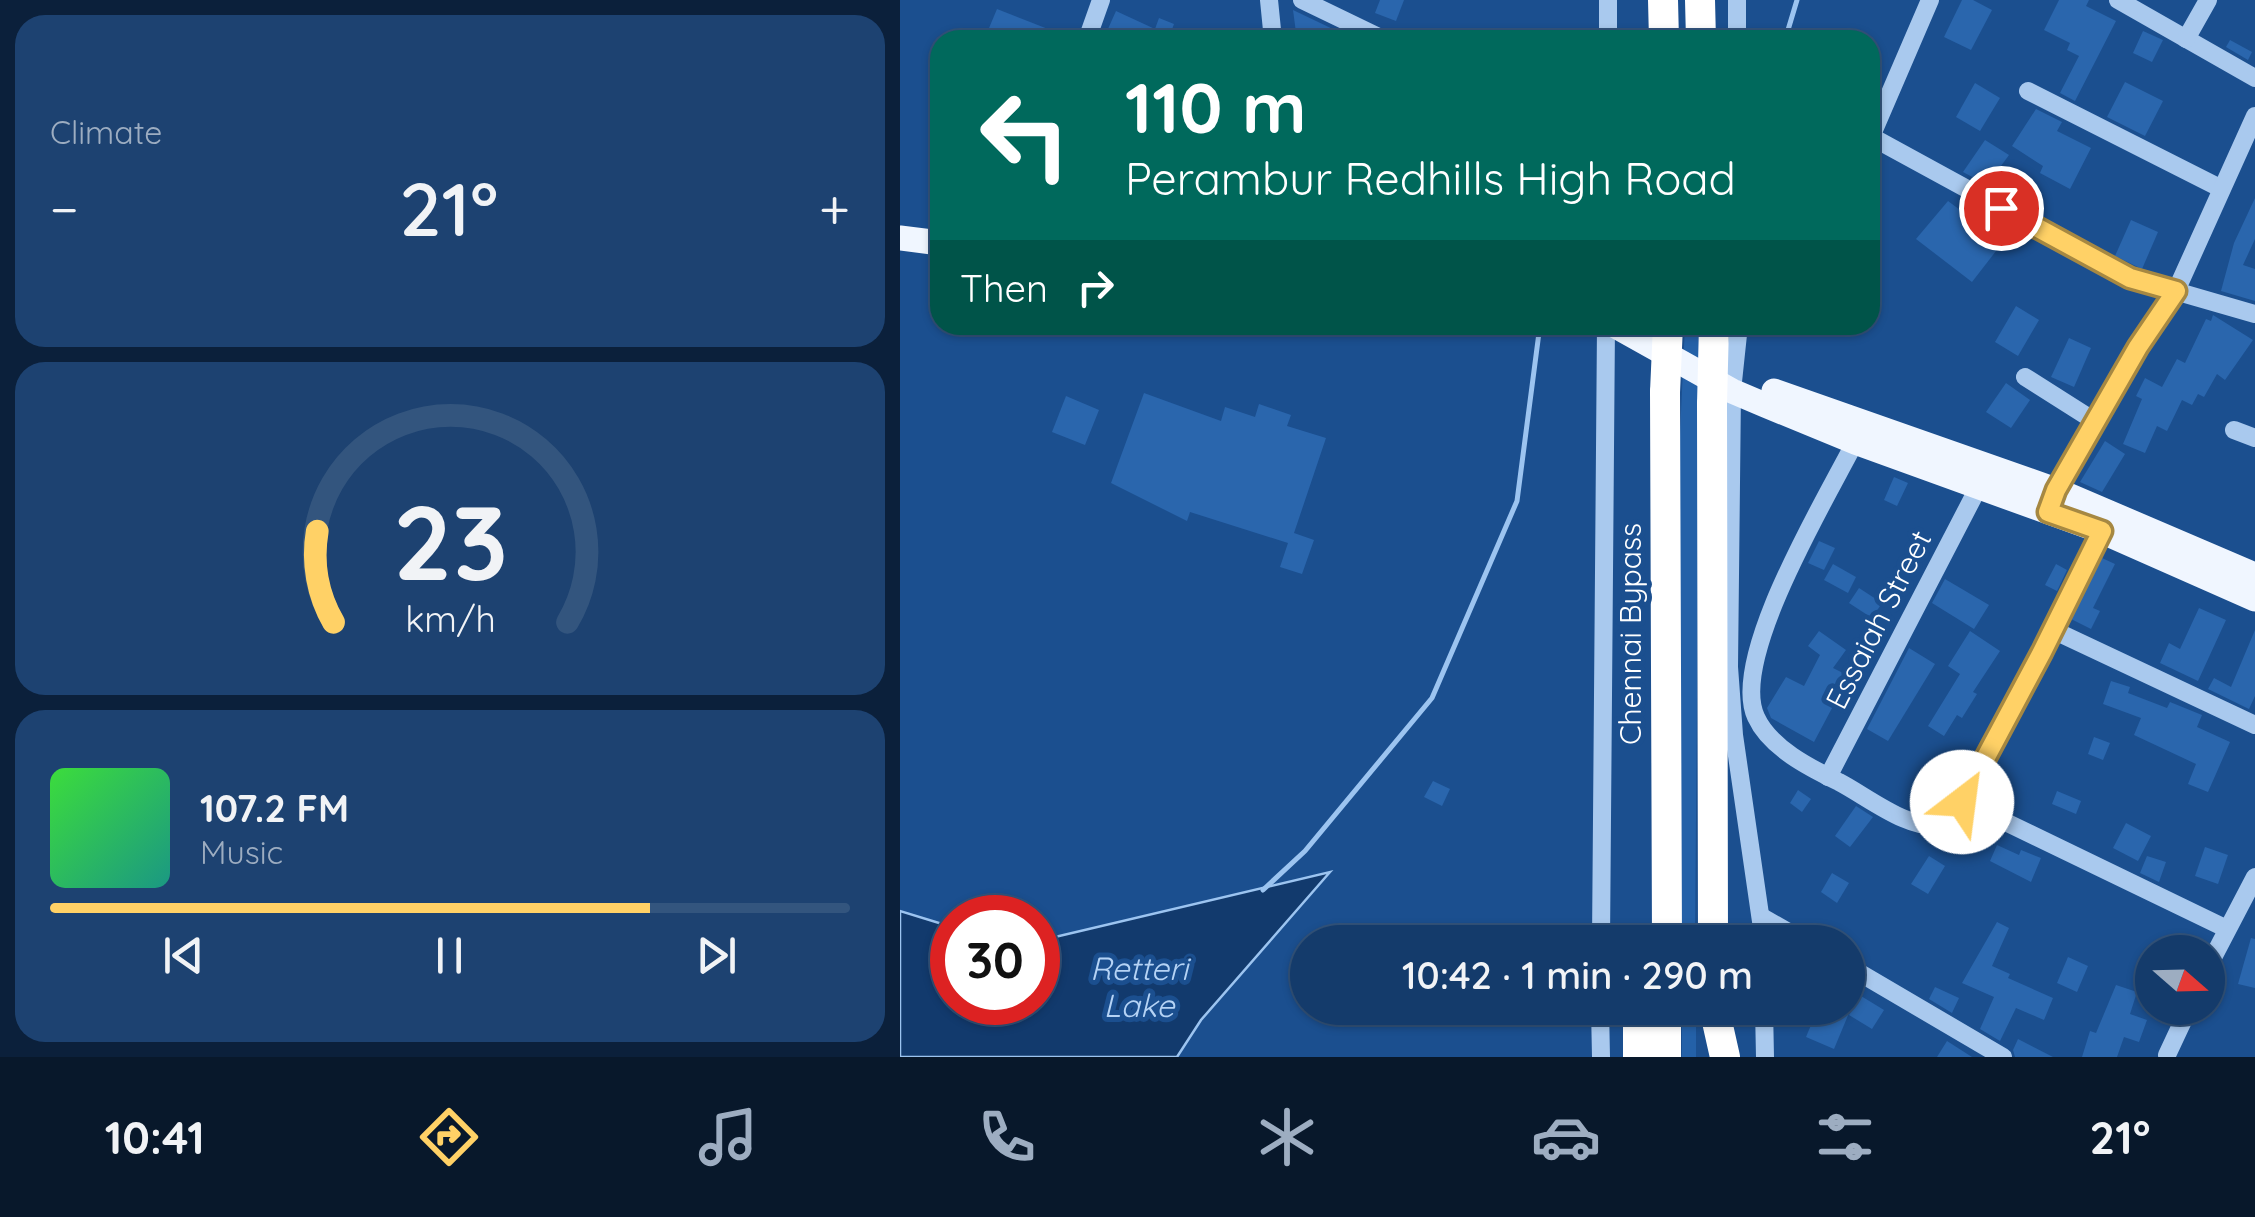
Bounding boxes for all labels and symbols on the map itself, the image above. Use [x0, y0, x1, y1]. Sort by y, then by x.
pin [1959, 166, 2044, 251]
street label: Chennai Bypass [1611, 523, 1649, 745]
street label: Essaiah Street [1817, 524, 1939, 715]
position arrow [1910, 750, 2014, 854]
speed limit sign: 30 [930, 895, 1060, 1025]
north arrow [2135, 935, 2225, 1025]
water label: Retteri Lake [1090, 948, 1191, 1025]

